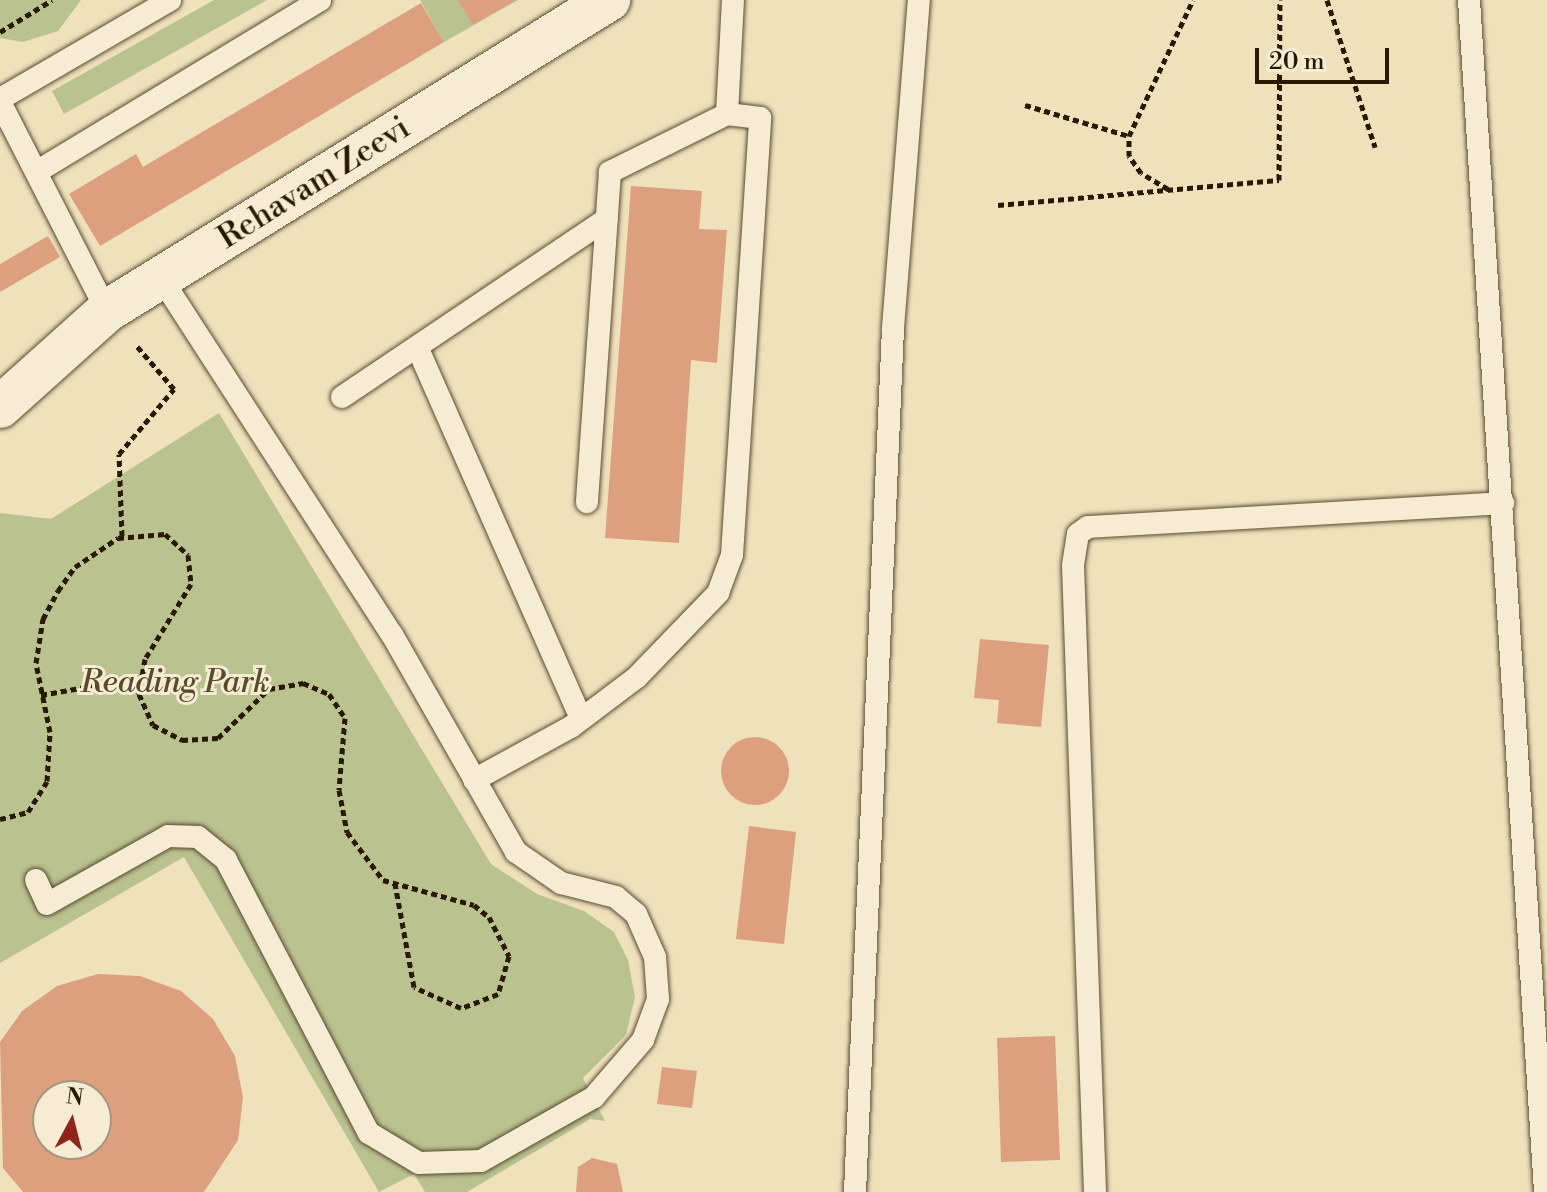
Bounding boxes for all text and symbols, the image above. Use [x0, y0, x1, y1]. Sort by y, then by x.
scale bar [1259, 32, 1393, 82]
text: 20 m [1269, 47, 1325, 77]
street label: Rehavam Zeevi [211, 109, 417, 257]
park label: Reading Park [80, 663, 270, 701]
north arrow [32, 1080, 112, 1160]
text: N [64, 1083, 85, 1112]

